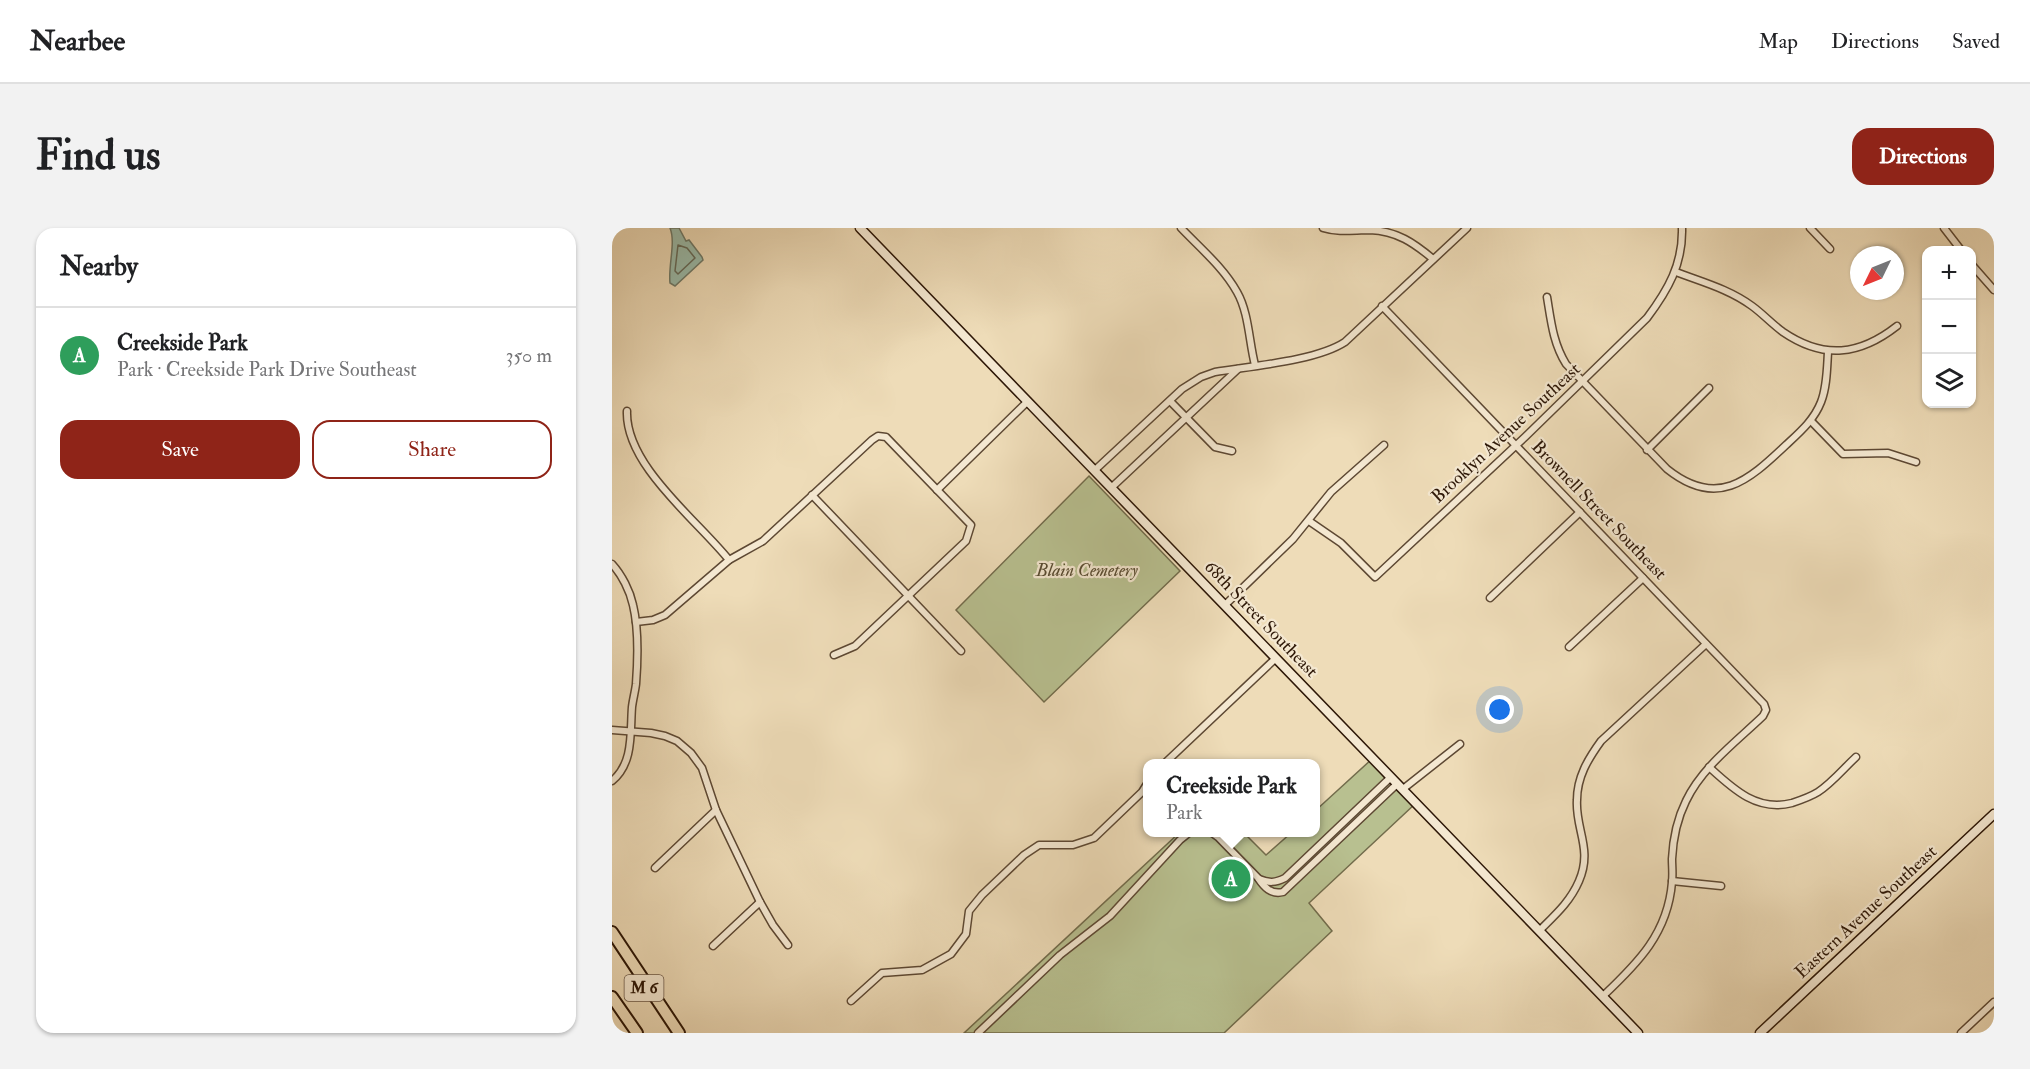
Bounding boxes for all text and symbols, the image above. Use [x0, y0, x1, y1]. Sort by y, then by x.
text: Nearbee [30, 24, 125, 59]
text: Map [1758, 28, 1798, 55]
text: Directions [1831, 28, 1919, 55]
text: Saved [1952, 28, 2000, 55]
button: Directions [1852, 128, 1994, 185]
text: Find us [36, 130, 160, 182]
north arrow [1850, 246, 1904, 300]
map controls [1922, 246, 1976, 408]
button: + [1922, 246, 1976, 300]
text: Nearby [60, 251, 138, 283]
button: − [1922, 300, 1976, 354]
text: Creekside Park [117, 329, 248, 357]
text: A [73, 343, 86, 368]
text: 350 m [506, 343, 552, 368]
button: layers [1922, 354, 1976, 408]
text: Park · Creekside Park Drive Southeast [117, 357, 417, 382]
street label: Brooklyn Avenue Southeast [1427, 358, 1586, 508]
button: Save [60, 420, 300, 479]
button: Share [312, 420, 552, 479]
street label: Brownell Street Southeast [1526, 435, 1672, 585]
street label: 68th Street Southeast [1199, 556, 1323, 682]
park label: Blain Cemetery [1035, 559, 1139, 582]
your location [1485, 695, 1514, 724]
popup [1143, 759, 1320, 837]
text: Creekside Park [1166, 772, 1297, 800]
text: Park [1166, 800, 1203, 825]
street label: Eastern Avenue Southeast [1790, 840, 1942, 984]
pin: A [1212, 856, 1250, 902]
road number: M 6 [624, 975, 663, 1001]

